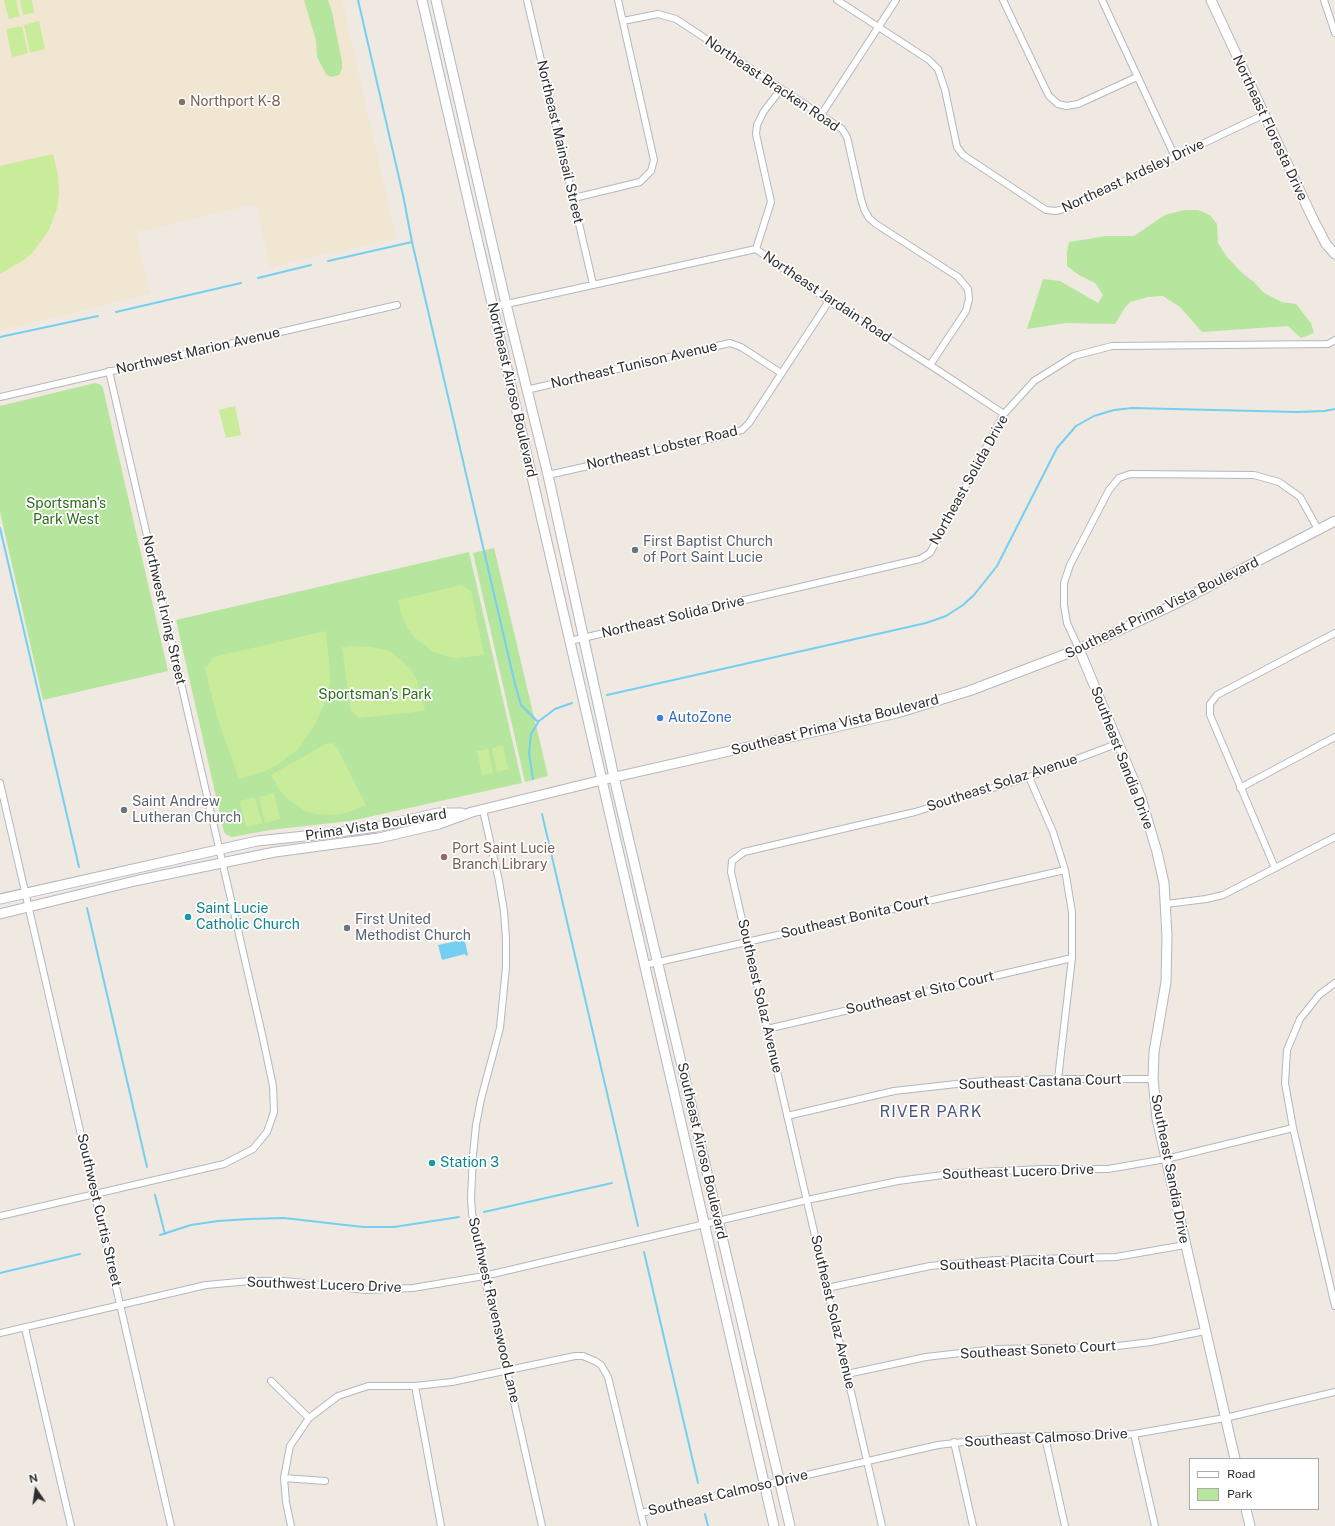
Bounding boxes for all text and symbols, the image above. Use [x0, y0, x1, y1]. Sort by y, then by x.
street label: Northeast Bracken Road [702, 33, 842, 135]
street label: Northeast Floresta Drive [1229, 52, 1311, 204]
street label: Northeast Mainsail Street [533, 59, 587, 225]
place label: Northport K-8 [190, 94, 281, 110]
marker: Northport K-8 [177, 97, 187, 107]
street label: Northeast Ardsley Drive [1059, 136, 1207, 216]
street label: Northeast Jardain Road [760, 248, 894, 346]
street label: Northeast Airoso Boulevard [484, 301, 540, 479]
street label: Northwest Marion Avenue [114, 324, 282, 378]
street label: Northeast Tunison Avenue [549, 338, 719, 392]
street label: Northeast Solida Drive [926, 412, 1012, 548]
street label: Northeast Lobster Road [585, 422, 739, 474]
park label: Sportsman's Park West [26, 496, 106, 528]
street label: Northwest Irving Street [139, 534, 189, 686]
place label: First Baptist Church of Port Saint Lucie [643, 534, 773, 566]
marker: First Baptist Church of Port Saint Lucie [630, 545, 640, 555]
street label: Southeast Prima Vista Boulevard [1062, 554, 1262, 662]
street label: Northeast Solida Drive [600, 592, 746, 642]
street label: Southeast Sandia Drive [1087, 684, 1157, 832]
park label: Sportsman's Park [318, 687, 432, 703]
street label: Southeast Prima Vista Boulevard [729, 691, 941, 759]
place label: AutoZone [668, 710, 732, 726]
marker: AutoZone [655, 713, 665, 723]
street label: Southeast Solaz Avenue [924, 751, 1080, 815]
place label: Saint Andrew Lutheran Church [132, 794, 241, 826]
marker: Saint Andrew Lutheran Church [119, 805, 129, 815]
street label: Prima Vista Boulevard [304, 806, 448, 844]
place label: Port Saint Lucie Branch Library [452, 841, 555, 874]
marker: Port Saint Lucie Branch Library [439, 852, 449, 862]
street label: Southeast Bonita Court [779, 892, 931, 942]
place label: Saint Lucie Catholic Church [196, 901, 300, 934]
marker: Saint Lucie Catholic Church [183, 912, 193, 922]
place label: First United Methodist Church [355, 912, 471, 944]
street label: Southeast Solaz Avenue [734, 917, 786, 1075]
marker: First United Methodist Church [342, 923, 352, 933]
street label: Southeast el Sito Court [844, 968, 996, 1018]
street label: Southeast Airoso Boulevard [673, 1061, 731, 1241]
street label: Southeast Castana Court [958, 1071, 1122, 1093]
street label: Southeast Sandia Drive [1147, 1093, 1193, 1245]
district label: RIVER PARK [879, 1102, 983, 1122]
street label: Southwest Curtis Street [73, 1132, 125, 1288]
place label: Station 3 [440, 1155, 499, 1171]
marker: Station 3 [427, 1158, 437, 1168]
street label: Southeast Lucero Drive [942, 1161, 1094, 1183]
street label: Southwest Ravenswood Lane [464, 1216, 524, 1404]
street label: Southeast Solaz Avenue [807, 1233, 859, 1391]
street label: Southeast Placita Court [939, 1250, 1095, 1274]
street label: Southwest Lucero Drive [246, 1274, 402, 1296]
street label: Southeast Soneto Court [960, 1338, 1116, 1362]
street label: Southeast Calmoso Drive [964, 1425, 1128, 1451]
legend [1189, 1458, 1319, 1510]
street label: Southeast Calmoso Drive [646, 1466, 810, 1520]
text: Road [1227, 1467, 1255, 1481]
north arrow [16, 1470, 56, 1510]
text: N [28, 1471, 39, 1485]
text: Park [1227, 1487, 1253, 1501]

